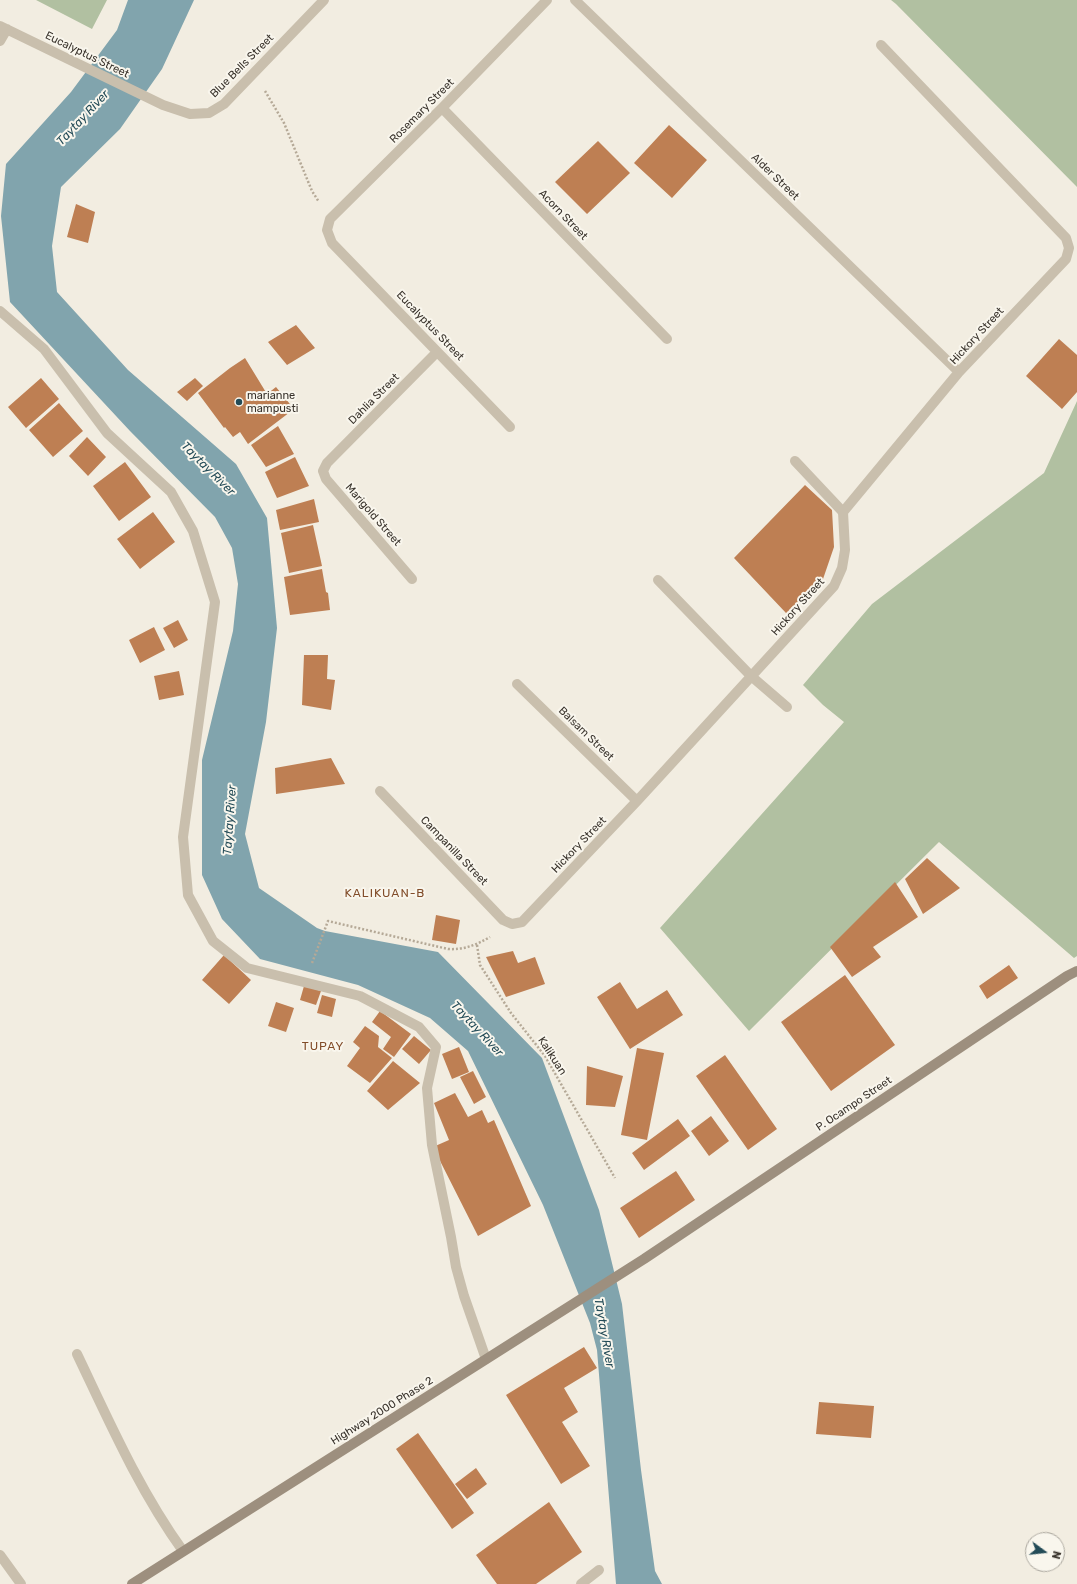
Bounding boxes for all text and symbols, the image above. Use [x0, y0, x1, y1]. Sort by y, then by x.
street label: Eucalyptus Street [43, 29, 131, 81]
street label: Blue Bells Street [207, 31, 277, 101]
street label: Rosemary Street [387, 76, 457, 146]
water label: Taytay River [54, 87, 112, 149]
street label: Alder Street [748, 151, 802, 203]
street label: Acorn Street [536, 187, 590, 243]
street label: Eucalyptus Street [393, 288, 467, 364]
street label: Hickory Street [947, 305, 1007, 367]
street label: Dahlia Street [346, 371, 402, 427]
place label: marianne mampusti [247, 389, 298, 415]
marker: marianne mampusti [234, 397, 244, 407]
water label: Taytay River [178, 439, 238, 499]
street label: Marigold Street [342, 481, 404, 549]
street label: Hickory Street [769, 575, 827, 639]
street label: Balsam Street [556, 704, 616, 764]
water label: Taytay River [220, 784, 240, 856]
street label: Campanilla Street [418, 814, 490, 888]
street label: Hickory Street [549, 814, 609, 876]
district label: KALIKUAN-B [345, 887, 425, 901]
water label: Taytay River [448, 998, 506, 1060]
street label: Kalikuan [535, 1034, 569, 1078]
district label: TUPAY [302, 1040, 344, 1054]
street label: P. Ocampo Street [814, 1074, 894, 1134]
water label: Taytay River [591, 1297, 617, 1369]
street label: Highway 2000 Phase 2 [328, 1374, 436, 1448]
north arrow [1025, 1532, 1065, 1572]
text: N [1049, 1549, 1063, 1560]

